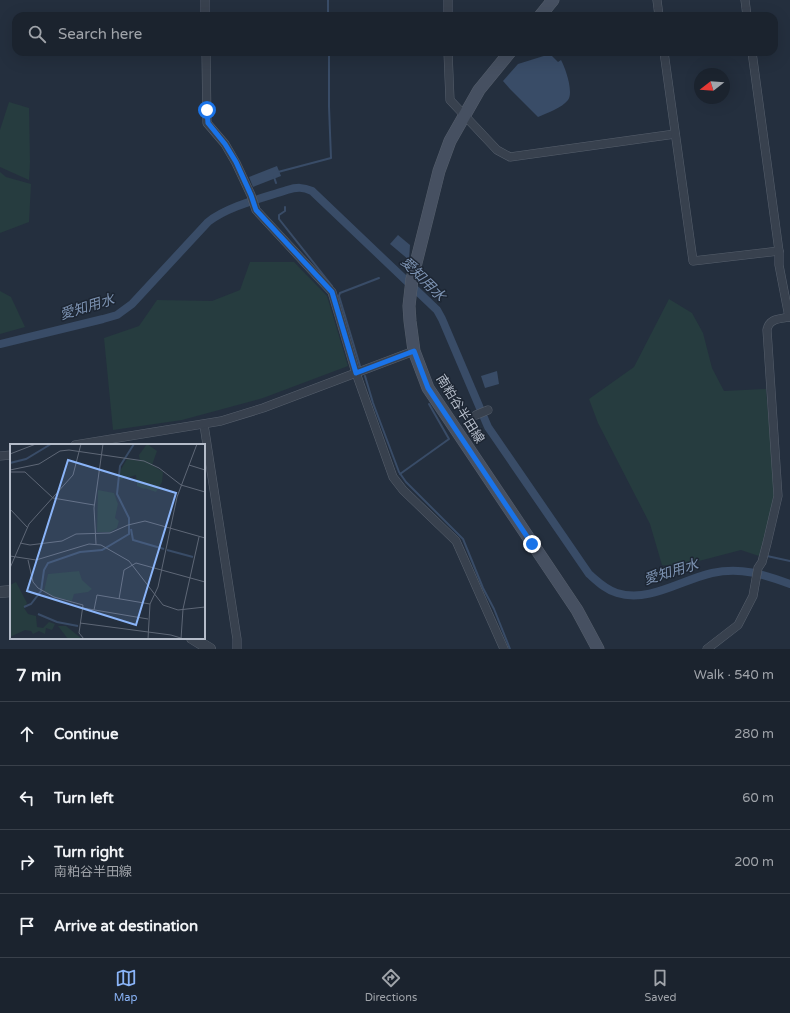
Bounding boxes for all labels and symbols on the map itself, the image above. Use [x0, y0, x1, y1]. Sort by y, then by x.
north arrow [694, 68, 730, 104]
route start [198, 101, 216, 119]
water label: 愛知用水 [397, 253, 450, 306]
water label: 愛知用水 [58, 290, 118, 323]
street label: 南粕谷半田線 [433, 372, 487, 446]
inset map [10, 444, 205, 639]
route end [523, 535, 541, 553]
water label: 愛知用水 [642, 555, 702, 588]

